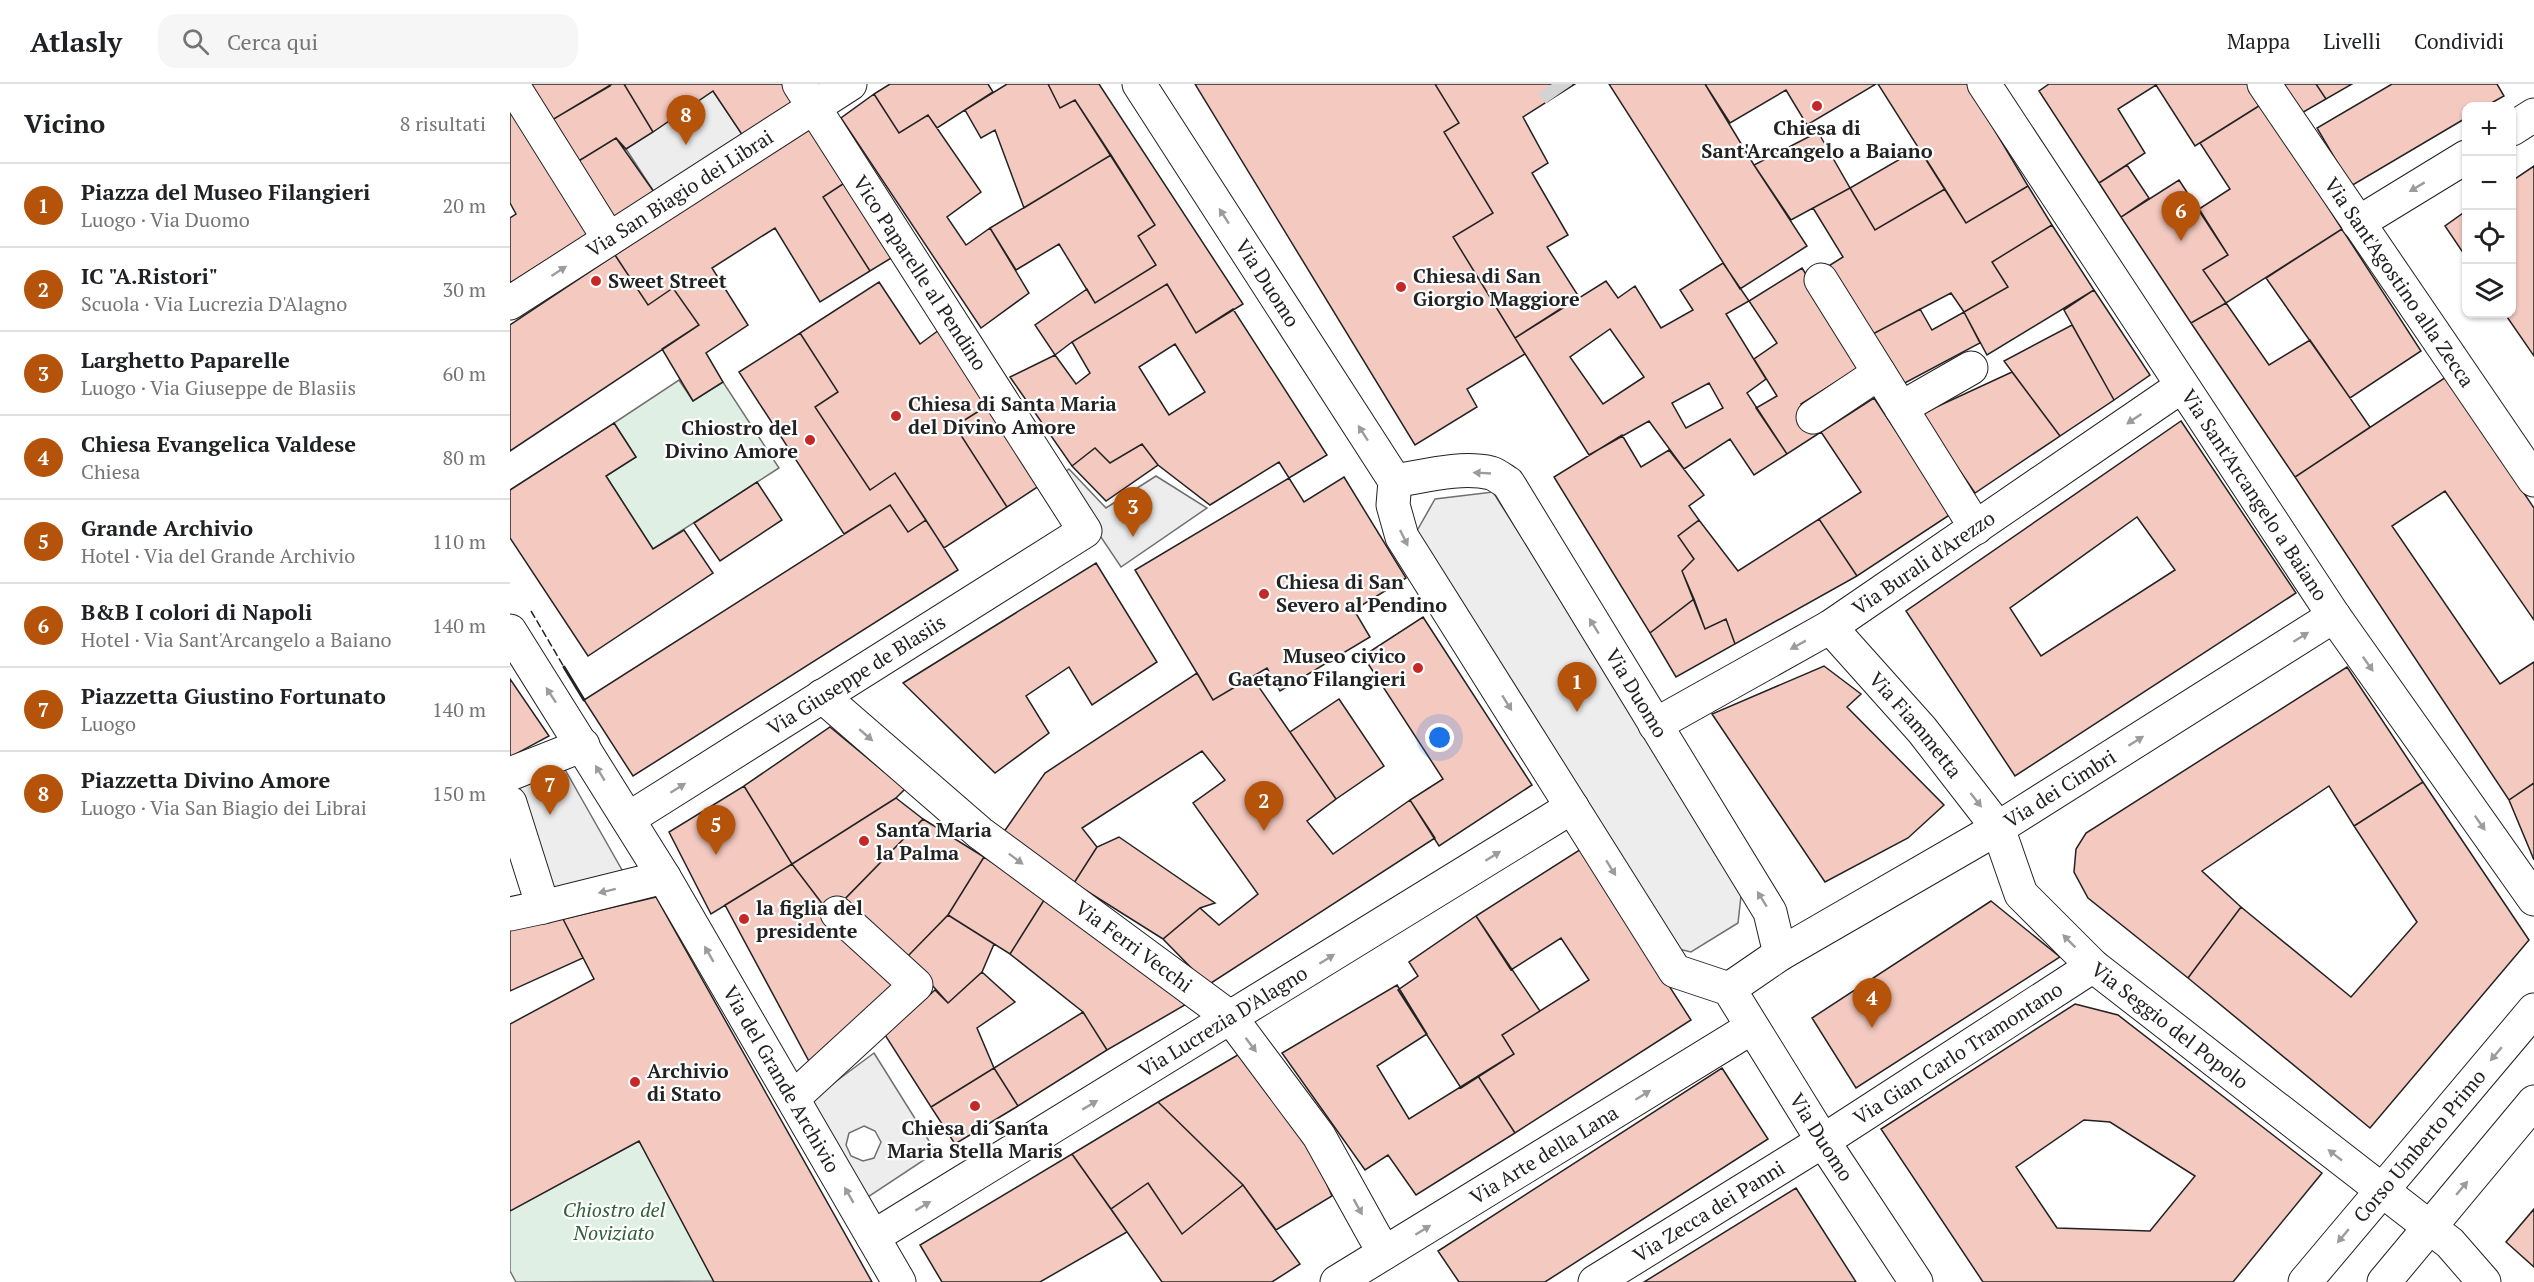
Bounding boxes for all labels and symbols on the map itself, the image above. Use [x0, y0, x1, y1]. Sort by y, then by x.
pin: 8 [666, 95, 705, 145]
marker: Chiesa di Sant'Arcangelo a Baiano [1810, 99, 1824, 113]
place label: Chiesa di Sant'Arcangelo a Baiano [1701, 114, 1933, 164]
street label: Via San Biagio dei Librai [581, 123, 778, 263]
street label: Vico Paparelle al Pendino [847, 170, 994, 375]
street label: Via Sant'Agostino alla Zecca [2319, 172, 2481, 392]
one-way arrow [2409, 182, 2425, 193]
pin: 6 [2162, 192, 2200, 241]
one-way arrow [1218, 207, 1229, 224]
street label: Via Duomo [1229, 234, 1306, 332]
place label: Chiesa di San Giorgio Maggiore [1413, 262, 1580, 312]
one-way arrow [551, 266, 567, 277]
place label: Sweet Street [608, 267, 727, 294]
marker: Sweet Street [589, 274, 603, 288]
marker: Chiesa di San Giorgio Maggiore [1394, 280, 1408, 294]
street label: Via Sant'Arcangelo a Baiano [2175, 384, 2334, 606]
place label: Chiesa di Santa Maria del Divino Amore [908, 390, 1117, 440]
marker: Chiesa di Santa Maria del Divino Amore [889, 409, 903, 423]
one-way arrow [2126, 413, 2142, 425]
place label: Chiostro del Divino Amore [665, 414, 798, 464]
one-way arrow [1357, 425, 1368, 441]
marker: Chiostro del Divino Amore [803, 433, 817, 447]
one-way arrow [1473, 468, 1492, 477]
pin: 3 [1114, 488, 1152, 537]
street label: Via Burali d'Arezzo [1847, 504, 2000, 621]
one-way arrow [1400, 529, 1409, 546]
place label: Chiesa di San Severo al Pendino [1276, 568, 1447, 618]
marker: Chiesa di San Severo al Pendino [1257, 587, 1271, 601]
street label: Via Giuseppe de Blasiis [762, 608, 951, 741]
one-way arrow [1588, 618, 1599, 634]
one-way arrow [2293, 632, 2309, 643]
one-way arrow [1789, 640, 1806, 650]
place label: Museo civico Gaetano Filangieri [1228, 642, 1406, 692]
street label: Via Duomo [1599, 643, 1674, 742]
one-way arrow [2362, 656, 2374, 672]
marker: Museo civico Gaetano Filangieri [1411, 661, 1425, 675]
pin: 1 [1558, 662, 1596, 712]
street label: Via Fiammetta [1863, 666, 1968, 783]
one-way arrow [546, 687, 557, 704]
one-way arrow [1501, 695, 1512, 711]
your location [1425, 723, 1454, 752]
one-way arrow [858, 728, 873, 741]
one-way arrow [2128, 735, 2144, 746]
street label: Via dei Cimbri [1999, 743, 2121, 834]
one-way arrow [595, 765, 606, 781]
pin: 7 [530, 766, 570, 815]
one-way arrow [670, 782, 686, 793]
pin: 2 [1244, 782, 1284, 831]
one-way arrow [1970, 792, 1982, 808]
pin: 5 [696, 806, 736, 855]
one-way arrow [2474, 815, 2486, 831]
place label: Santa Maria la Palma [876, 816, 992, 866]
marker: Santa Maria la Palma [857, 834, 871, 848]
one-way arrow [1485, 850, 1501, 861]
one-way arrow [1009, 853, 1024, 865]
one-way arrow [1605, 860, 1616, 876]
one-way arrow [598, 886, 617, 896]
one-way arrow [1757, 891, 1768, 907]
place label: la figlia del presidente [756, 894, 863, 944]
street label: Via Ferri Vecchi [1070, 894, 1198, 998]
marker: la figlia del presidente [737, 912, 751, 926]
one-way arrow [2062, 935, 2076, 949]
one-way arrow [704, 945, 714, 962]
one-way arrow [1319, 953, 1335, 964]
street label: Via Seggio del Popolo [2086, 956, 2254, 1095]
street label: Via Lucrezia D'Alagno [1133, 959, 1312, 1083]
street label: Via Gian Carlo Tramontano [1848, 975, 2068, 1131]
pin: 4 [1852, 978, 1892, 1028]
street label: Via del Grande Archivio [717, 981, 847, 1177]
one-way arrow [1244, 1037, 1256, 1052]
one-way arrow [2491, 1047, 2503, 1062]
place label: Archivio di Stato [647, 1057, 729, 1107]
street label: Corso Umberto Primo [2347, 1063, 2492, 1228]
marker: Archivio di Stato [628, 1075, 642, 1089]
street label: Via Duomo [1784, 1088, 1860, 1186]
one-way arrow [1635, 1089, 1651, 1100]
marker: Chiesa di Santa Maria Stella Maris [968, 1099, 982, 1113]
one-way arrow [1081, 1099, 1098, 1110]
street label: Via Arte della Lana [1465, 1099, 1623, 1210]
place label: Chiesa di Santa Maria Stella Maris [887, 1114, 1063, 1164]
one-way arrow [2327, 1149, 2343, 1162]
street label: Via Zecca dei Panni [1628, 1154, 1790, 1268]
one-way arrow [2455, 1181, 2468, 1196]
one-way arrow [844, 1186, 854, 1203]
park label: Chiostro del Noviziato [563, 1196, 666, 1246]
one-way arrow [1353, 1199, 1363, 1216]
one-way arrow [915, 1201, 931, 1212]
one-way arrow [1415, 1224, 1431, 1235]
one-way arrow [2338, 1228, 2350, 1243]

